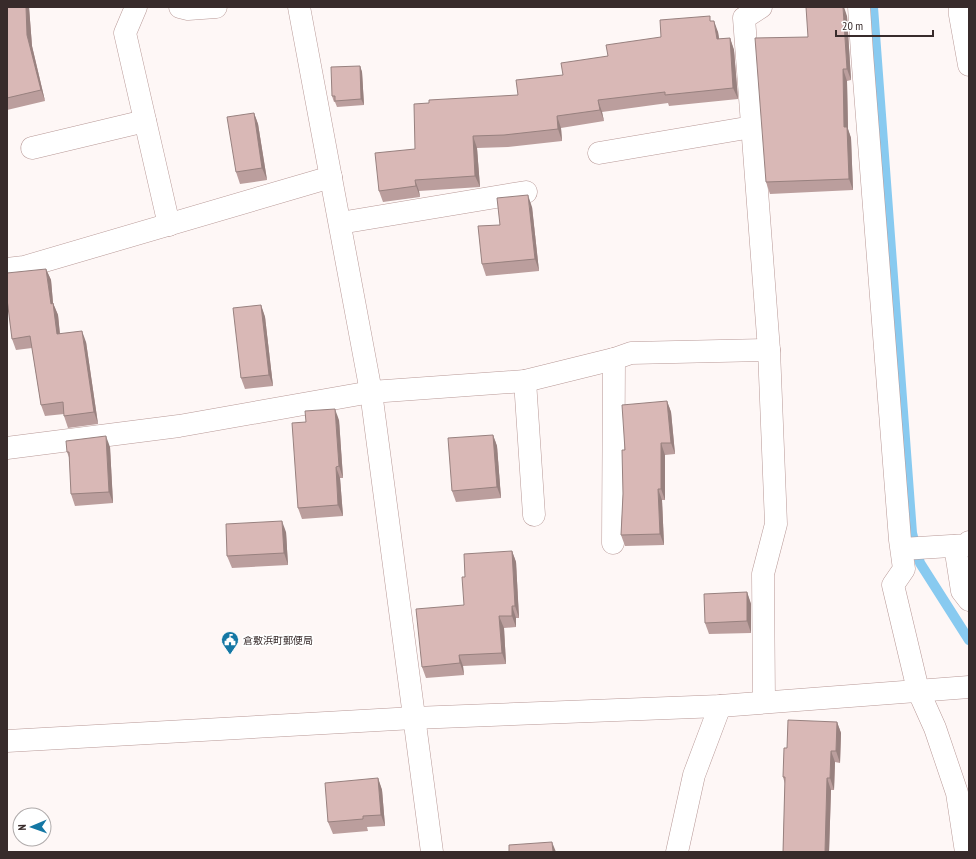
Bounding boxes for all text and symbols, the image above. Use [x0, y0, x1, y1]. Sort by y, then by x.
scale bar [836, 12, 933, 38]
text: 20 m [842, 18, 863, 33]
public building icon: 倉敷浜町郵便局 [220, 630, 240, 655]
place label: 倉敷浜町郵便局 [243, 634, 313, 647]
north arrow [12, 807, 52, 847]
text: N [15, 824, 29, 831]

